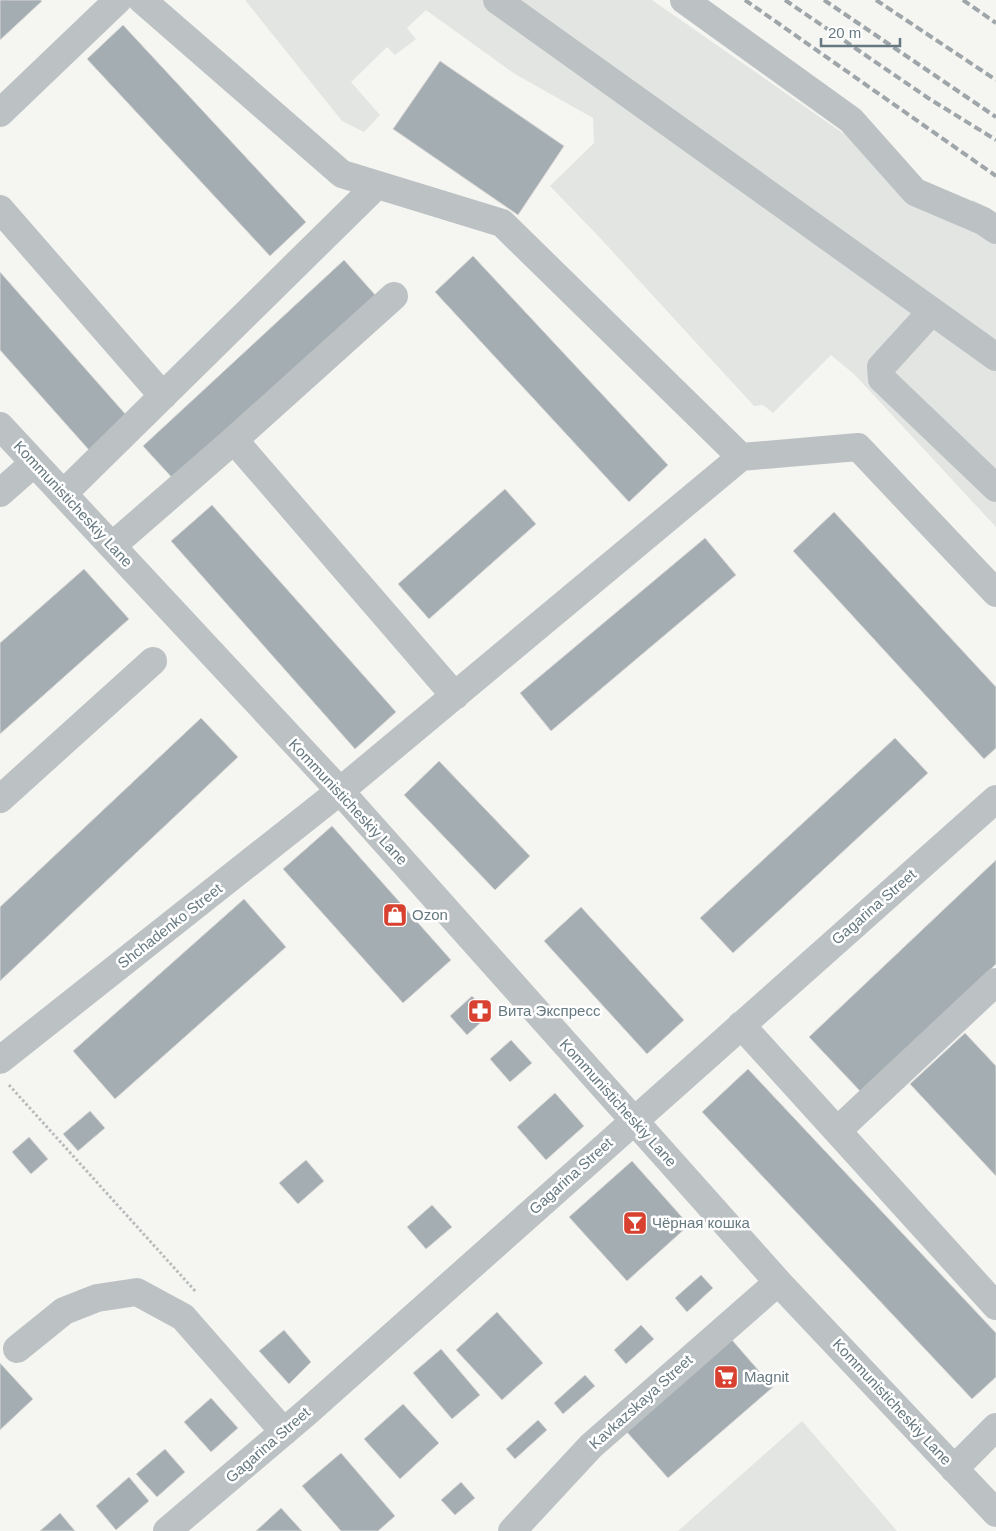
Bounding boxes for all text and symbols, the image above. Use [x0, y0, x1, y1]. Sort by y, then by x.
scale bar [821, 15, 900, 47]
text: 20 m [828, 24, 861, 41]
street label: Kommunisticheskiy Lane [11, 437, 136, 570]
street label: Kommunisticheskiy Lane [286, 735, 411, 868]
street label: Gagarina Street [828, 865, 920, 948]
street label: Shchadenko Street [114, 879, 226, 972]
shop icon: Ozon [382, 902, 408, 928]
place label: Ozon [412, 906, 448, 923]
pharmacy icon: Вита Экспресс [467, 998, 493, 1024]
place label: Вита Экспресс [498, 1002, 601, 1019]
street label: Kommunisticheskiy Lane [557, 1035, 680, 1170]
street label: Gagarina Street [526, 1133, 616, 1217]
bar icon: Чёрная кошка [622, 1210, 648, 1236]
place label: Чёрная кошка [652, 1214, 751, 1231]
street label: Kommunisticheskiy Lane [830, 1335, 955, 1468]
street label: Kavkazskaya Street [586, 1350, 696, 1452]
supermarket icon: Magnit [713, 1364, 739, 1390]
place label: Magnit [744, 1368, 790, 1385]
street label: Gagarina Street [222, 1403, 314, 1486]

